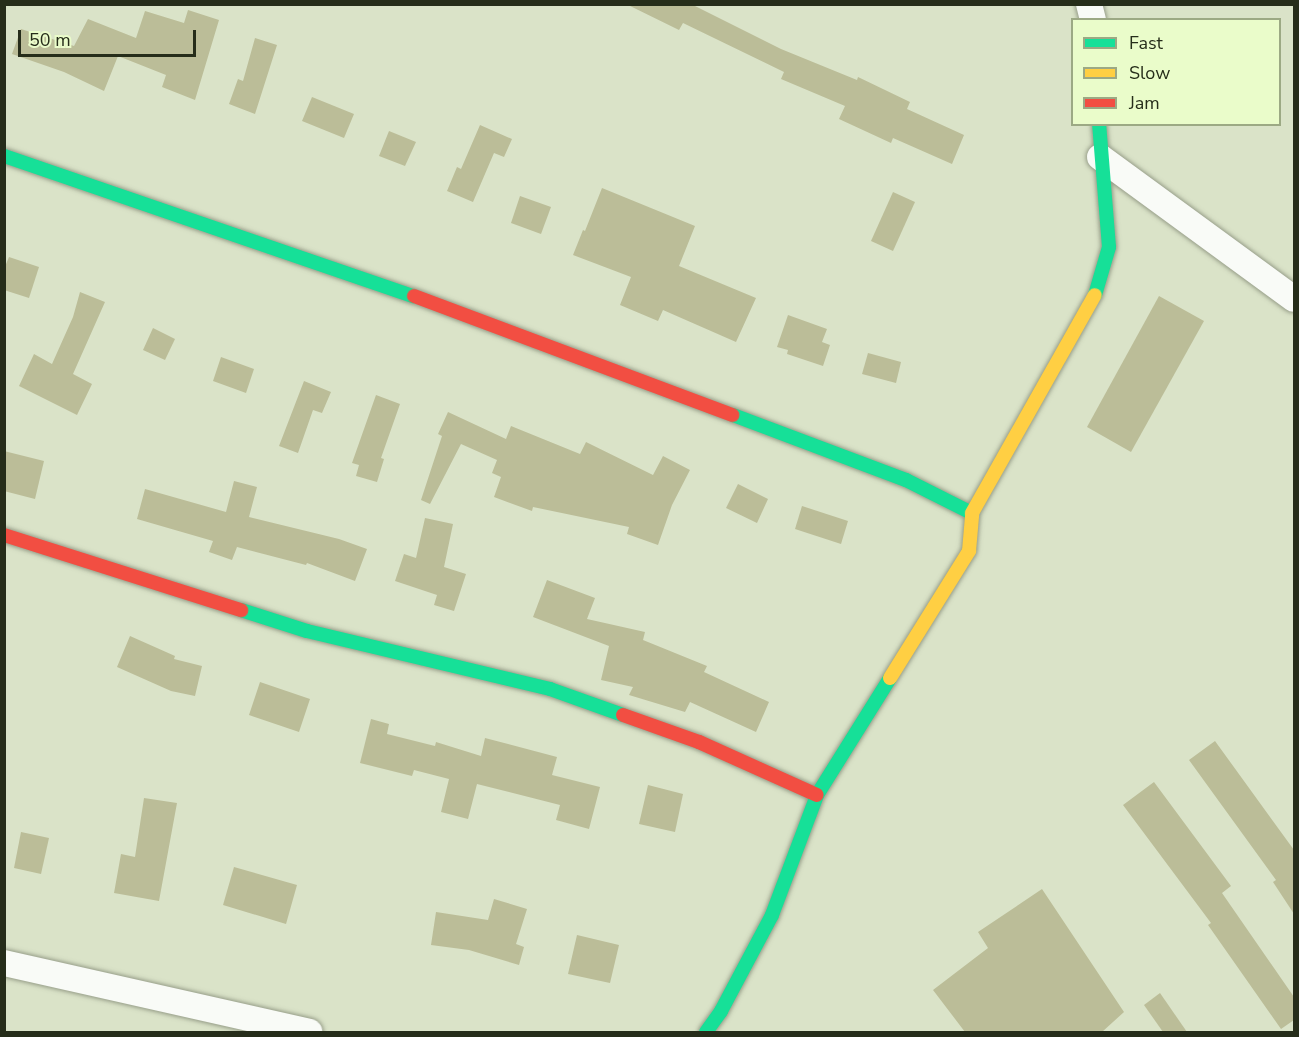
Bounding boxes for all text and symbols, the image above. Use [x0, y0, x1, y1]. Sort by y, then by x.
scale bar [21, 18, 200, 56]
legend [1071, 18, 1281, 126]
text: 50 m [29, 28, 71, 52]
text: Fast [1129, 31, 1163, 55]
text: Slow [1129, 61, 1170, 85]
text: Jam [1129, 91, 1160, 115]

